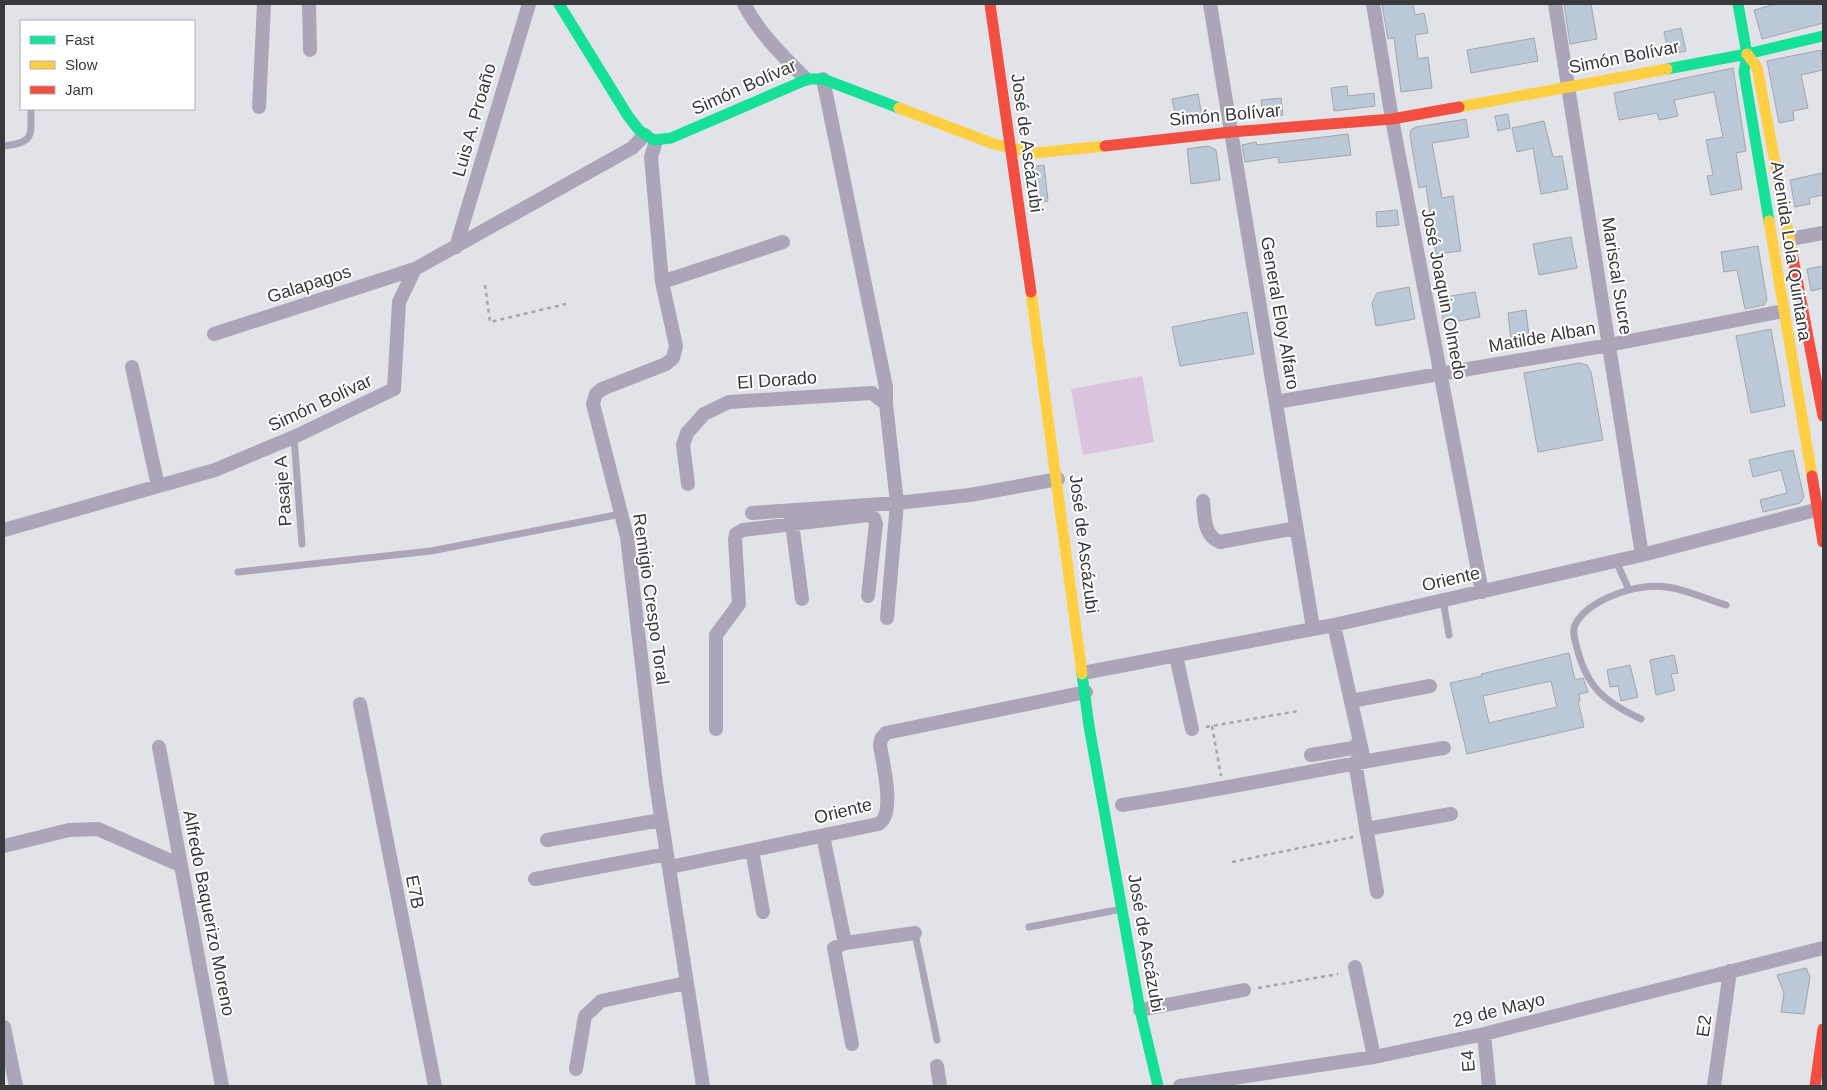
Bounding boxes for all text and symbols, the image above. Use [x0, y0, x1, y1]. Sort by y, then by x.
legend [20, 20, 195, 110]
text: Fast [65, 31, 95, 48]
street label: Simón Bolívar [1567, 36, 1681, 78]
street label: Simón Bolívar [689, 55, 799, 119]
text: Slow [65, 56, 98, 73]
street label: Luis A. Proaño [448, 61, 500, 179]
street label: José de Ascázubi [1007, 72, 1047, 214]
text: Jam [65, 81, 93, 98]
street label: Simón Bolívar [1168, 100, 1282, 130]
street label: Avenida Lola Quintana [1767, 160, 1815, 343]
street label: José Joaquin Olmedo [1418, 207, 1470, 381]
street label: Mariscal Sucre [1598, 216, 1636, 336]
street label: General Eloy Alfaro [1257, 235, 1303, 391]
street label: Galapagos [265, 261, 353, 307]
street label: Matilde Alban [1487, 318, 1597, 356]
street label: El Dorado [736, 367, 818, 393]
street label: Simón Bolívar [265, 370, 375, 436]
street label: Pasaje A [271, 455, 295, 527]
street label: José de Ascázubi [1066, 473, 1102, 615]
street label: Remigio Crespo Toral [629, 512, 673, 686]
street label: Oriente [1420, 563, 1482, 595]
street label: Oriente [812, 794, 874, 828]
street label: Alfredo Baquerizo Moreno [179, 808, 239, 1018]
street label: José de Ascázubi [1124, 872, 1168, 1014]
street label: E7B [402, 873, 428, 911]
street label: 29 de Mayo [1451, 989, 1547, 1031]
street label: E2 [1693, 1014, 1715, 1038]
street label: E4 [1457, 1049, 1479, 1073]

